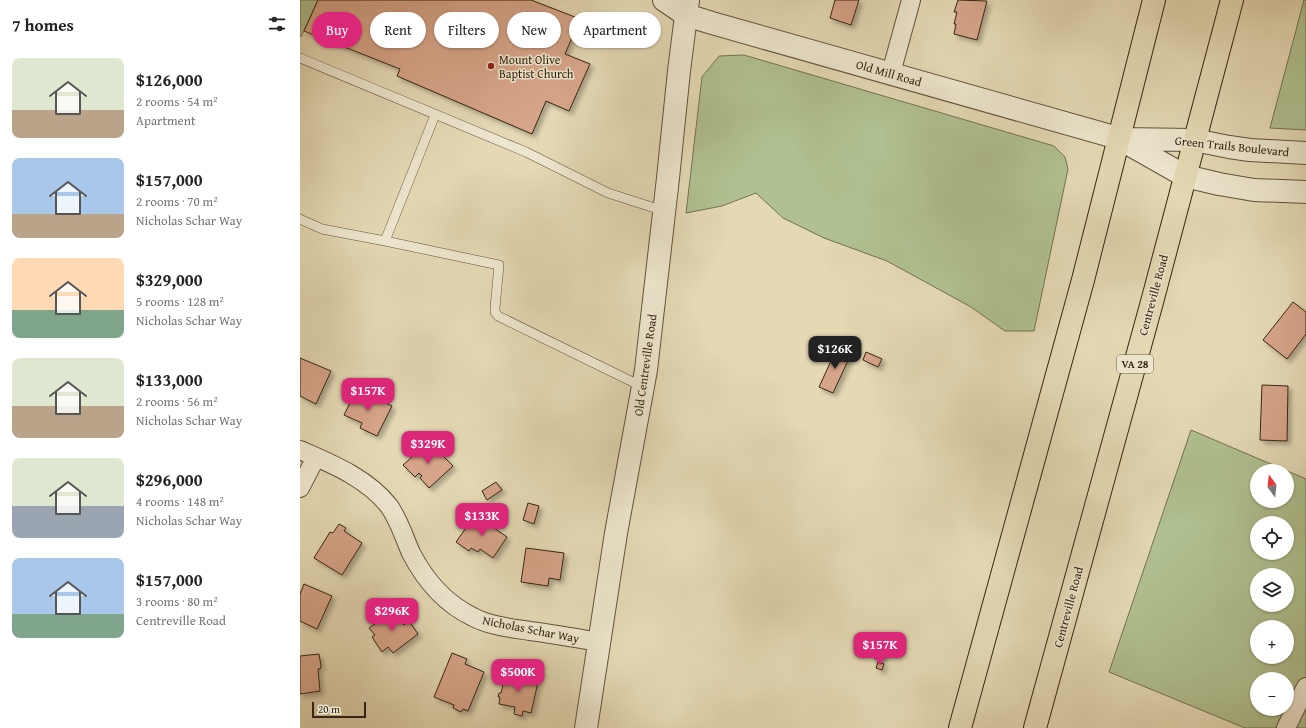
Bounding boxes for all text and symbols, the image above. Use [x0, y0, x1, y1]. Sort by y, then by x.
text: 7 homes [12, 12, 74, 37]
chip: Buy [312, 12, 362, 48]
chip: Rent [370, 12, 426, 48]
chip: Filters [434, 12, 499, 48]
chip: New [507, 12, 561, 48]
chip: Apartment [569, 12, 661, 48]
icon: filters [266, 13, 288, 35]
place label: Mount Olive Baptist Church [499, 51, 574, 82]
street label: Old Mill Road [854, 56, 924, 91]
marker: Mount Olive Baptist Church [486, 61, 496, 71]
text: $126,000 [136, 67, 202, 92]
icon: home [44, 74, 92, 122]
text: 2 rooms · 54 m² [136, 92, 218, 111]
text: Apartment [136, 111, 196, 130]
street label: Green Trails Boulevard [1174, 132, 1291, 161]
text: $157,000 [136, 167, 202, 192]
icon: home [44, 174, 92, 222]
text: 2 rooms · 70 m² [136, 192, 218, 211]
text: Nicholas Schar Way [136, 211, 242, 230]
street label: Centreville Road [1134, 252, 1172, 337]
text: $329,000 [136, 267, 202, 292]
icon: home [44, 274, 92, 322]
text: 5 rooms · 128 m² [136, 292, 224, 311]
text: Nicholas Schar Way [136, 311, 242, 330]
street label: Old Centreville Road [629, 312, 661, 417]
pin: $126K [807, 336, 863, 370]
text: $126K [817, 339, 853, 358]
road number: VA 28 [1117, 355, 1153, 373]
text: $133,000 [136, 367, 202, 392]
icon: home [44, 374, 92, 422]
pin: $157K [340, 378, 396, 412]
text: $157K [350, 381, 386, 400]
text: 2 rooms · 56 m² [136, 392, 218, 411]
text: Nicholas Schar Way [136, 411, 242, 430]
pin: $329K [400, 431, 456, 465]
text: $329K [410, 434, 446, 453]
north arrow [1250, 464, 1294, 508]
map controls [1250, 464, 1294, 716]
text: $296,000 [136, 467, 202, 492]
icon: home [44, 474, 92, 522]
text: 4 rooms · 148 m² [136, 492, 224, 511]
pin: $133K [454, 503, 510, 537]
text: $133K [464, 506, 500, 525]
text: Nicholas Schar Way [136, 511, 242, 530]
button: locate [1250, 516, 1294, 560]
street label: Centreville Road [1049, 564, 1087, 649]
text: $157,000 [136, 567, 202, 592]
button: layers [1250, 568, 1294, 612]
icon: home [44, 574, 92, 622]
text: 3 rooms · 80 m² [136, 592, 218, 611]
pin: $296K [364, 598, 420, 632]
text: $296K [374, 601, 410, 620]
text: Centreville Road [136, 611, 226, 630]
street label: Nicholas Schar Way [481, 611, 581, 647]
button: + [1250, 620, 1294, 664]
pin: $157K [852, 632, 908, 666]
text: $157K [862, 635, 898, 654]
pin: $500K [490, 659, 546, 693]
text: $500K [500, 662, 536, 681]
button: − [1250, 672, 1294, 716]
scale bar [312, 700, 366, 719]
text: 20 m [318, 701, 340, 717]

